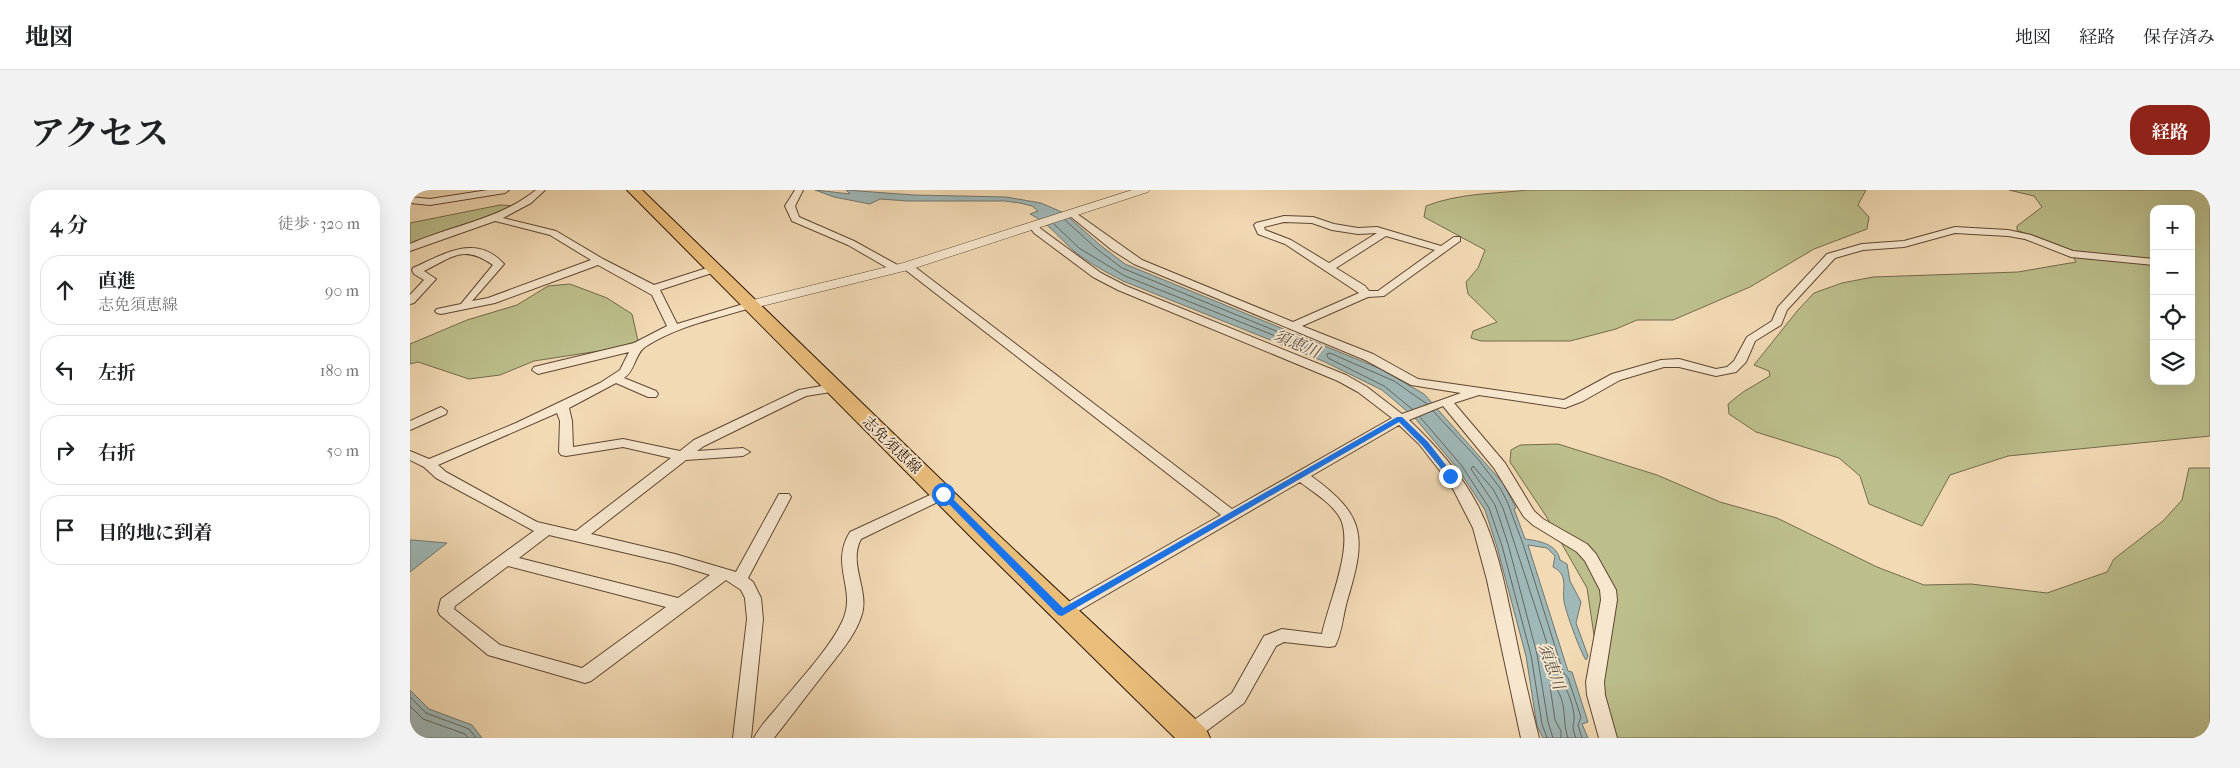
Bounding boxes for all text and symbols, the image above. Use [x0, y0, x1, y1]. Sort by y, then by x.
text: 地図 [25, 23, 73, 51]
text: 地図 [2015, 27, 2051, 48]
text: 経路 [2079, 27, 2115, 48]
text: 保存済み [2143, 27, 2215, 48]
button: 経路 [2130, 105, 2210, 155]
text: アクセス [30, 113, 169, 154]
map controls [2150, 205, 2195, 385]
button: + [2150, 205, 2195, 250]
text: 4 分 [50, 213, 88, 237]
text: 徒歩 · 320 m [278, 214, 360, 233]
button: − [2150, 250, 2195, 295]
text: 直進 [98, 270, 136, 292]
icon: ahead [51, 276, 79, 304]
text: 90 m [325, 281, 359, 300]
text: 志免須恵線 [98, 295, 178, 314]
button: locate [2150, 295, 2195, 340]
water label: 須恵川 [1271, 325, 1324, 362]
button: layers [2150, 340, 2195, 385]
icon: left [51, 356, 79, 384]
text: 180 m [320, 361, 359, 380]
text: 左折 [98, 362, 136, 384]
street label: 志免須恵線 [859, 412, 925, 478]
icon: right [51, 436, 79, 464]
text: 50 m [327, 441, 359, 460]
text: 右折 [98, 442, 136, 464]
route end [1439, 465, 1462, 488]
route start [932, 483, 955, 506]
icon: arrive [51, 516, 79, 544]
text: 目的地に到着 [98, 522, 212, 544]
water label: 須恵川 [1534, 640, 1569, 694]

